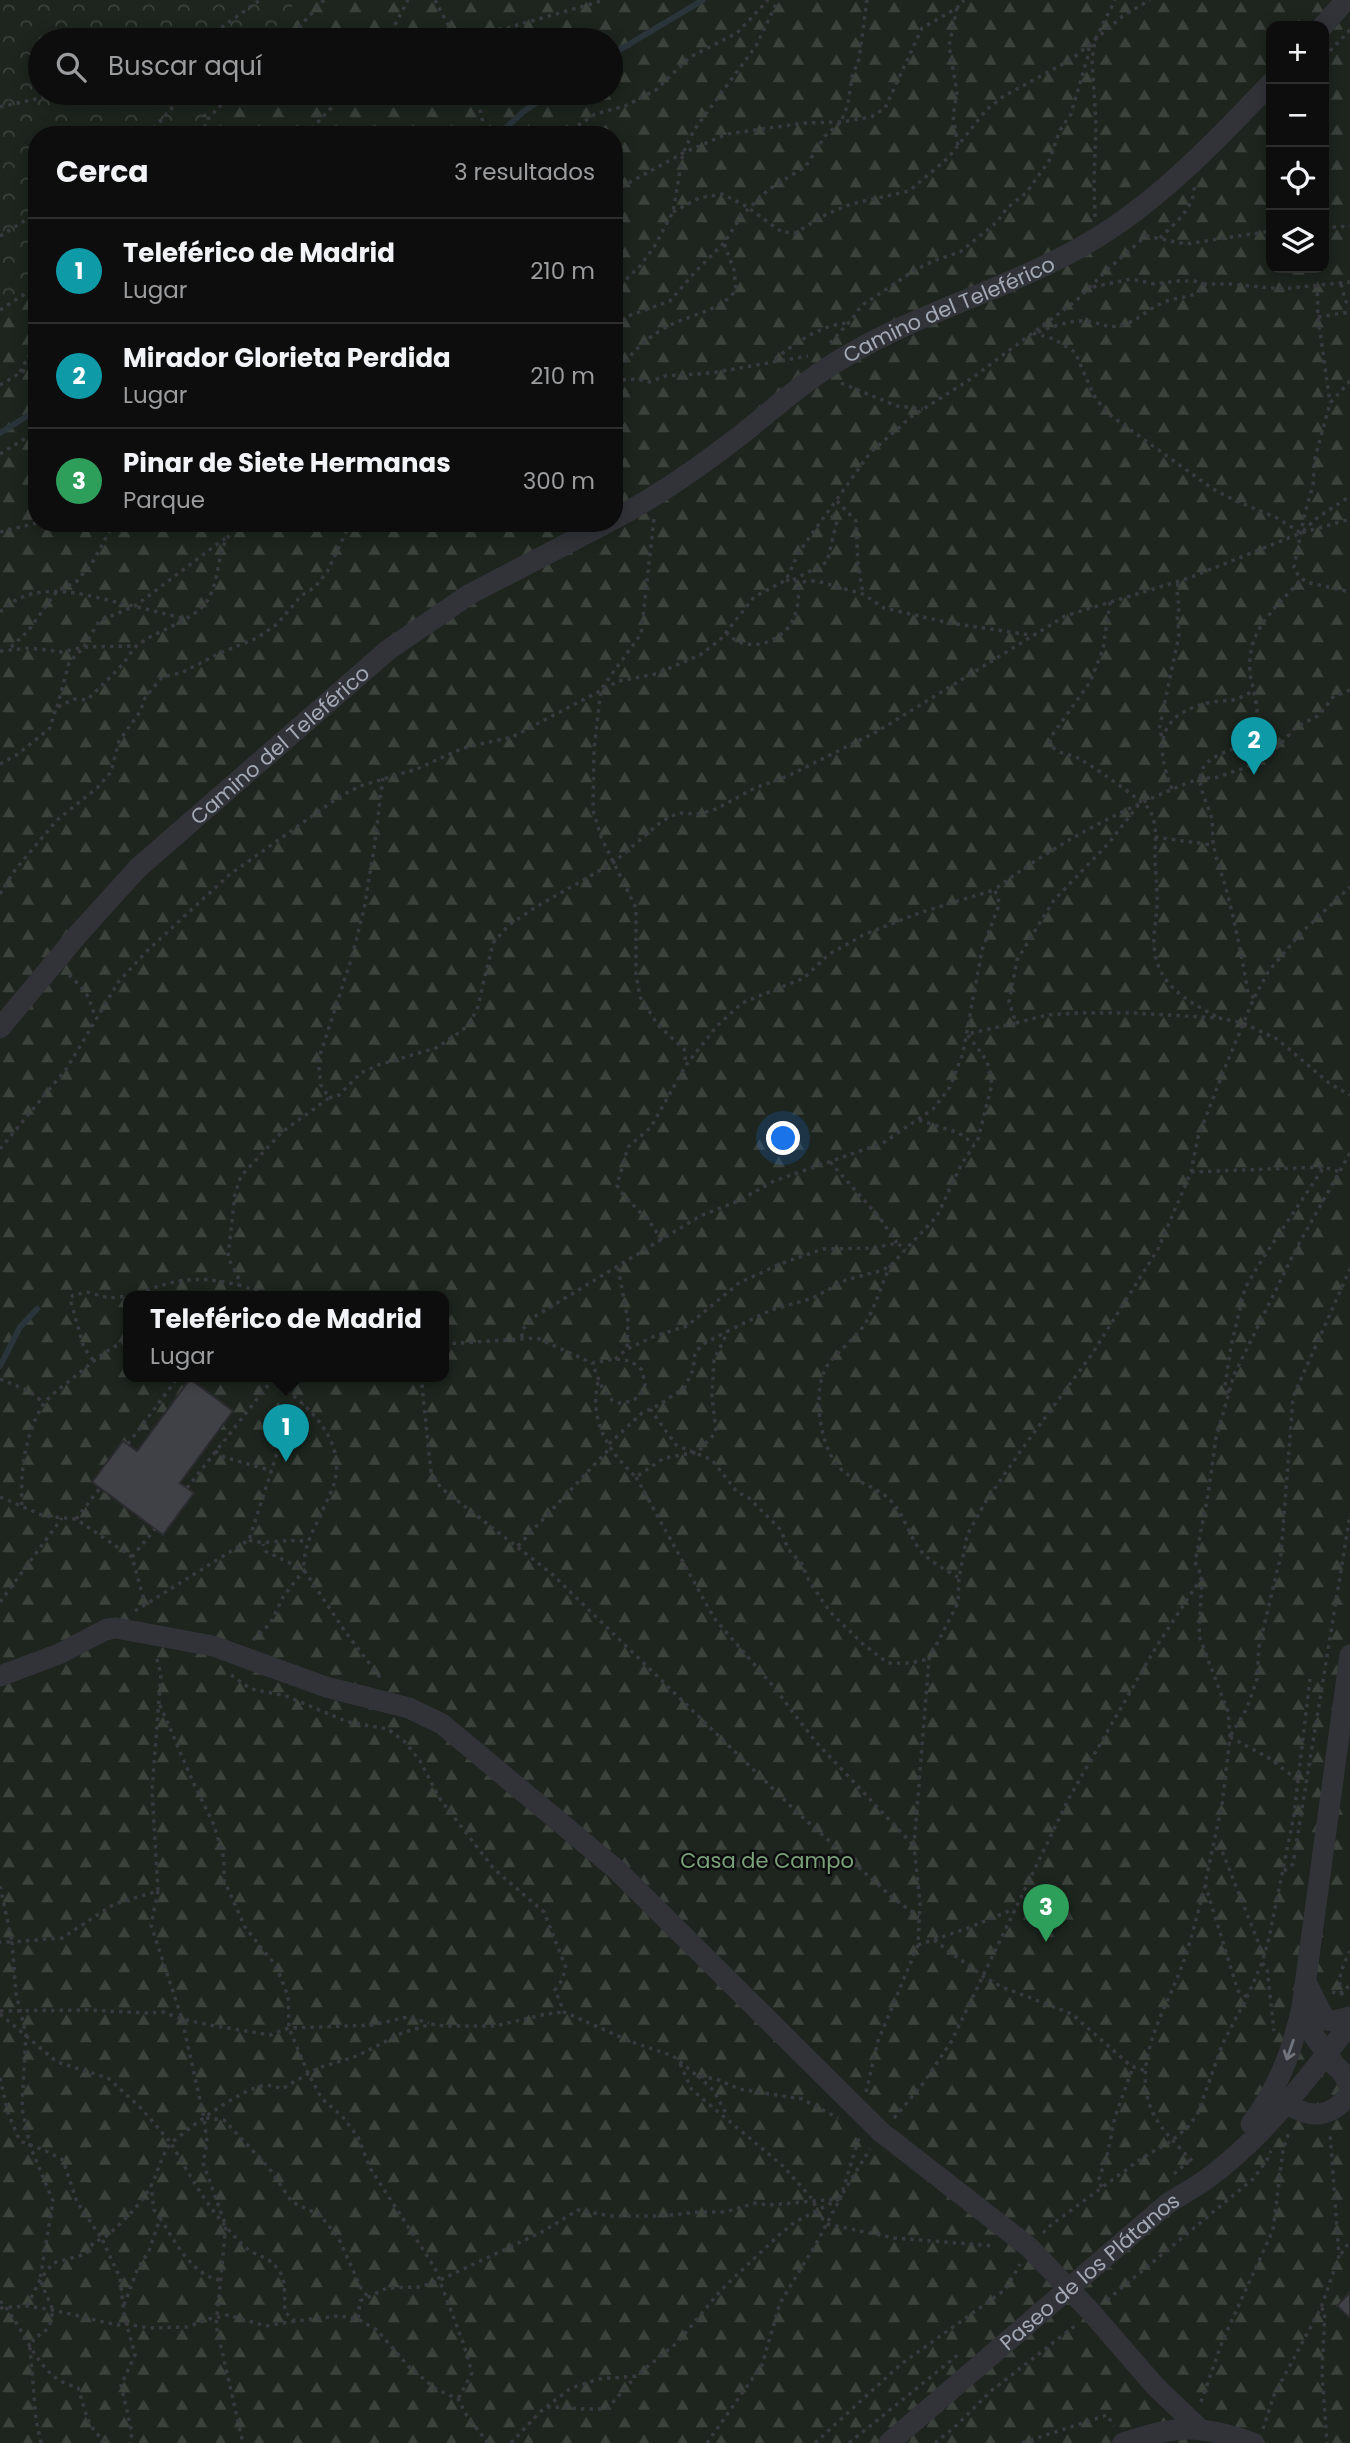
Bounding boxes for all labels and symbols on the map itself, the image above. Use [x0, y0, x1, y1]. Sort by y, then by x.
street label: Camino del Teleférico [837, 249, 1059, 369]
street label: Camino del Teleférico [183, 658, 375, 831]
pin: 2 [1231, 717, 1277, 775]
your location [766, 1121, 800, 1155]
pin: 1 [263, 1404, 309, 1462]
park label: Casa de Campo [680, 1846, 854, 1875]
pin: 3 [1023, 1884, 1069, 1942]
one-way arrow [1283, 2038, 1295, 2060]
street label: Paseo de los Plátanos [993, 2185, 1185, 2356]

